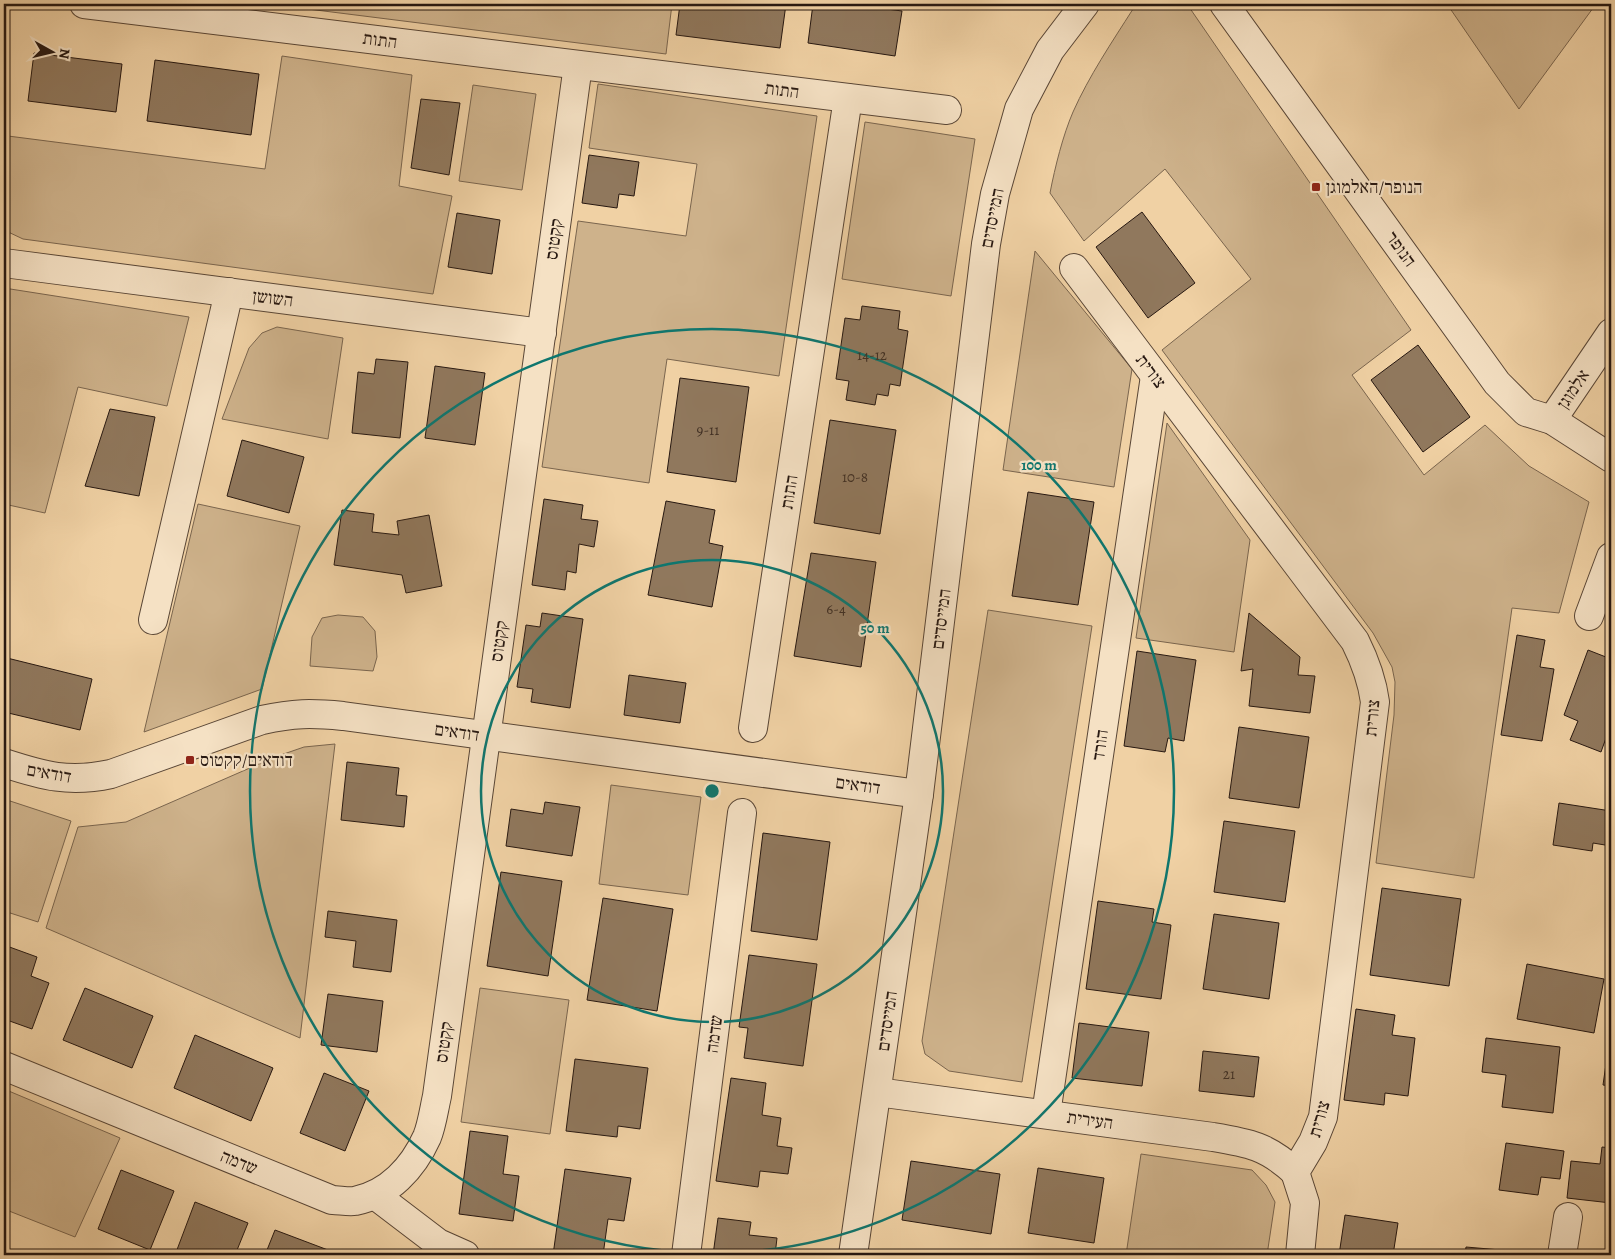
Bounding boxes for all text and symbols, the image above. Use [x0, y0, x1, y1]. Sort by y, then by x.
street label: התות [361, 26, 399, 54]
north arrow [28, 28, 78, 78]
text: N [54, 47, 74, 60]
street label: התות [763, 76, 801, 104]
place label: הנופר/האלמוגן [1326, 175, 1423, 199]
marker: הנופר/האלמוגן [1310, 181, 1322, 193]
street label: המייסדים [974, 186, 1010, 250]
street label: קקטוס [539, 217, 569, 261]
street label: הנופר [1380, 226, 1422, 272]
street label: השושן [251, 284, 295, 312]
house number: 14-12 [857, 345, 887, 365]
street label: צורית [1130, 349, 1172, 393]
street label: אלמוגן [1551, 364, 1595, 414]
house number: 9-11 [697, 420, 719, 440]
text: 100 m [1021, 455, 1057, 475]
house number: 10-8 [842, 467, 868, 487]
street label: התות [774, 473, 804, 511]
street label: המייסדים [925, 587, 957, 651]
house number: 6-4 [826, 599, 846, 619]
text: 50 m [860, 618, 890, 638]
street label: קקטוס [484, 619, 514, 663]
street label: צורית [1358, 698, 1386, 738]
street label: דודאים [433, 717, 481, 747]
street label: הורד [1086, 728, 1114, 762]
place label: דודאים/קקטוס [200, 748, 293, 772]
marker: דודאים/קקטוס [184, 754, 196, 766]
street label: דודאים [25, 757, 73, 789]
street label: דודאים [834, 770, 882, 800]
centre of rings [703, 782, 721, 800]
street label: המייסדים [871, 989, 903, 1053]
street label: שדמה [700, 1014, 728, 1054]
street label: קקטוס [429, 1020, 459, 1064]
house number: 21 [1223, 1064, 1235, 1084]
street label: צורית [1302, 1098, 1336, 1140]
street label: העירית [1065, 1105, 1115, 1135]
street label: שדמה [217, 1144, 261, 1180]

